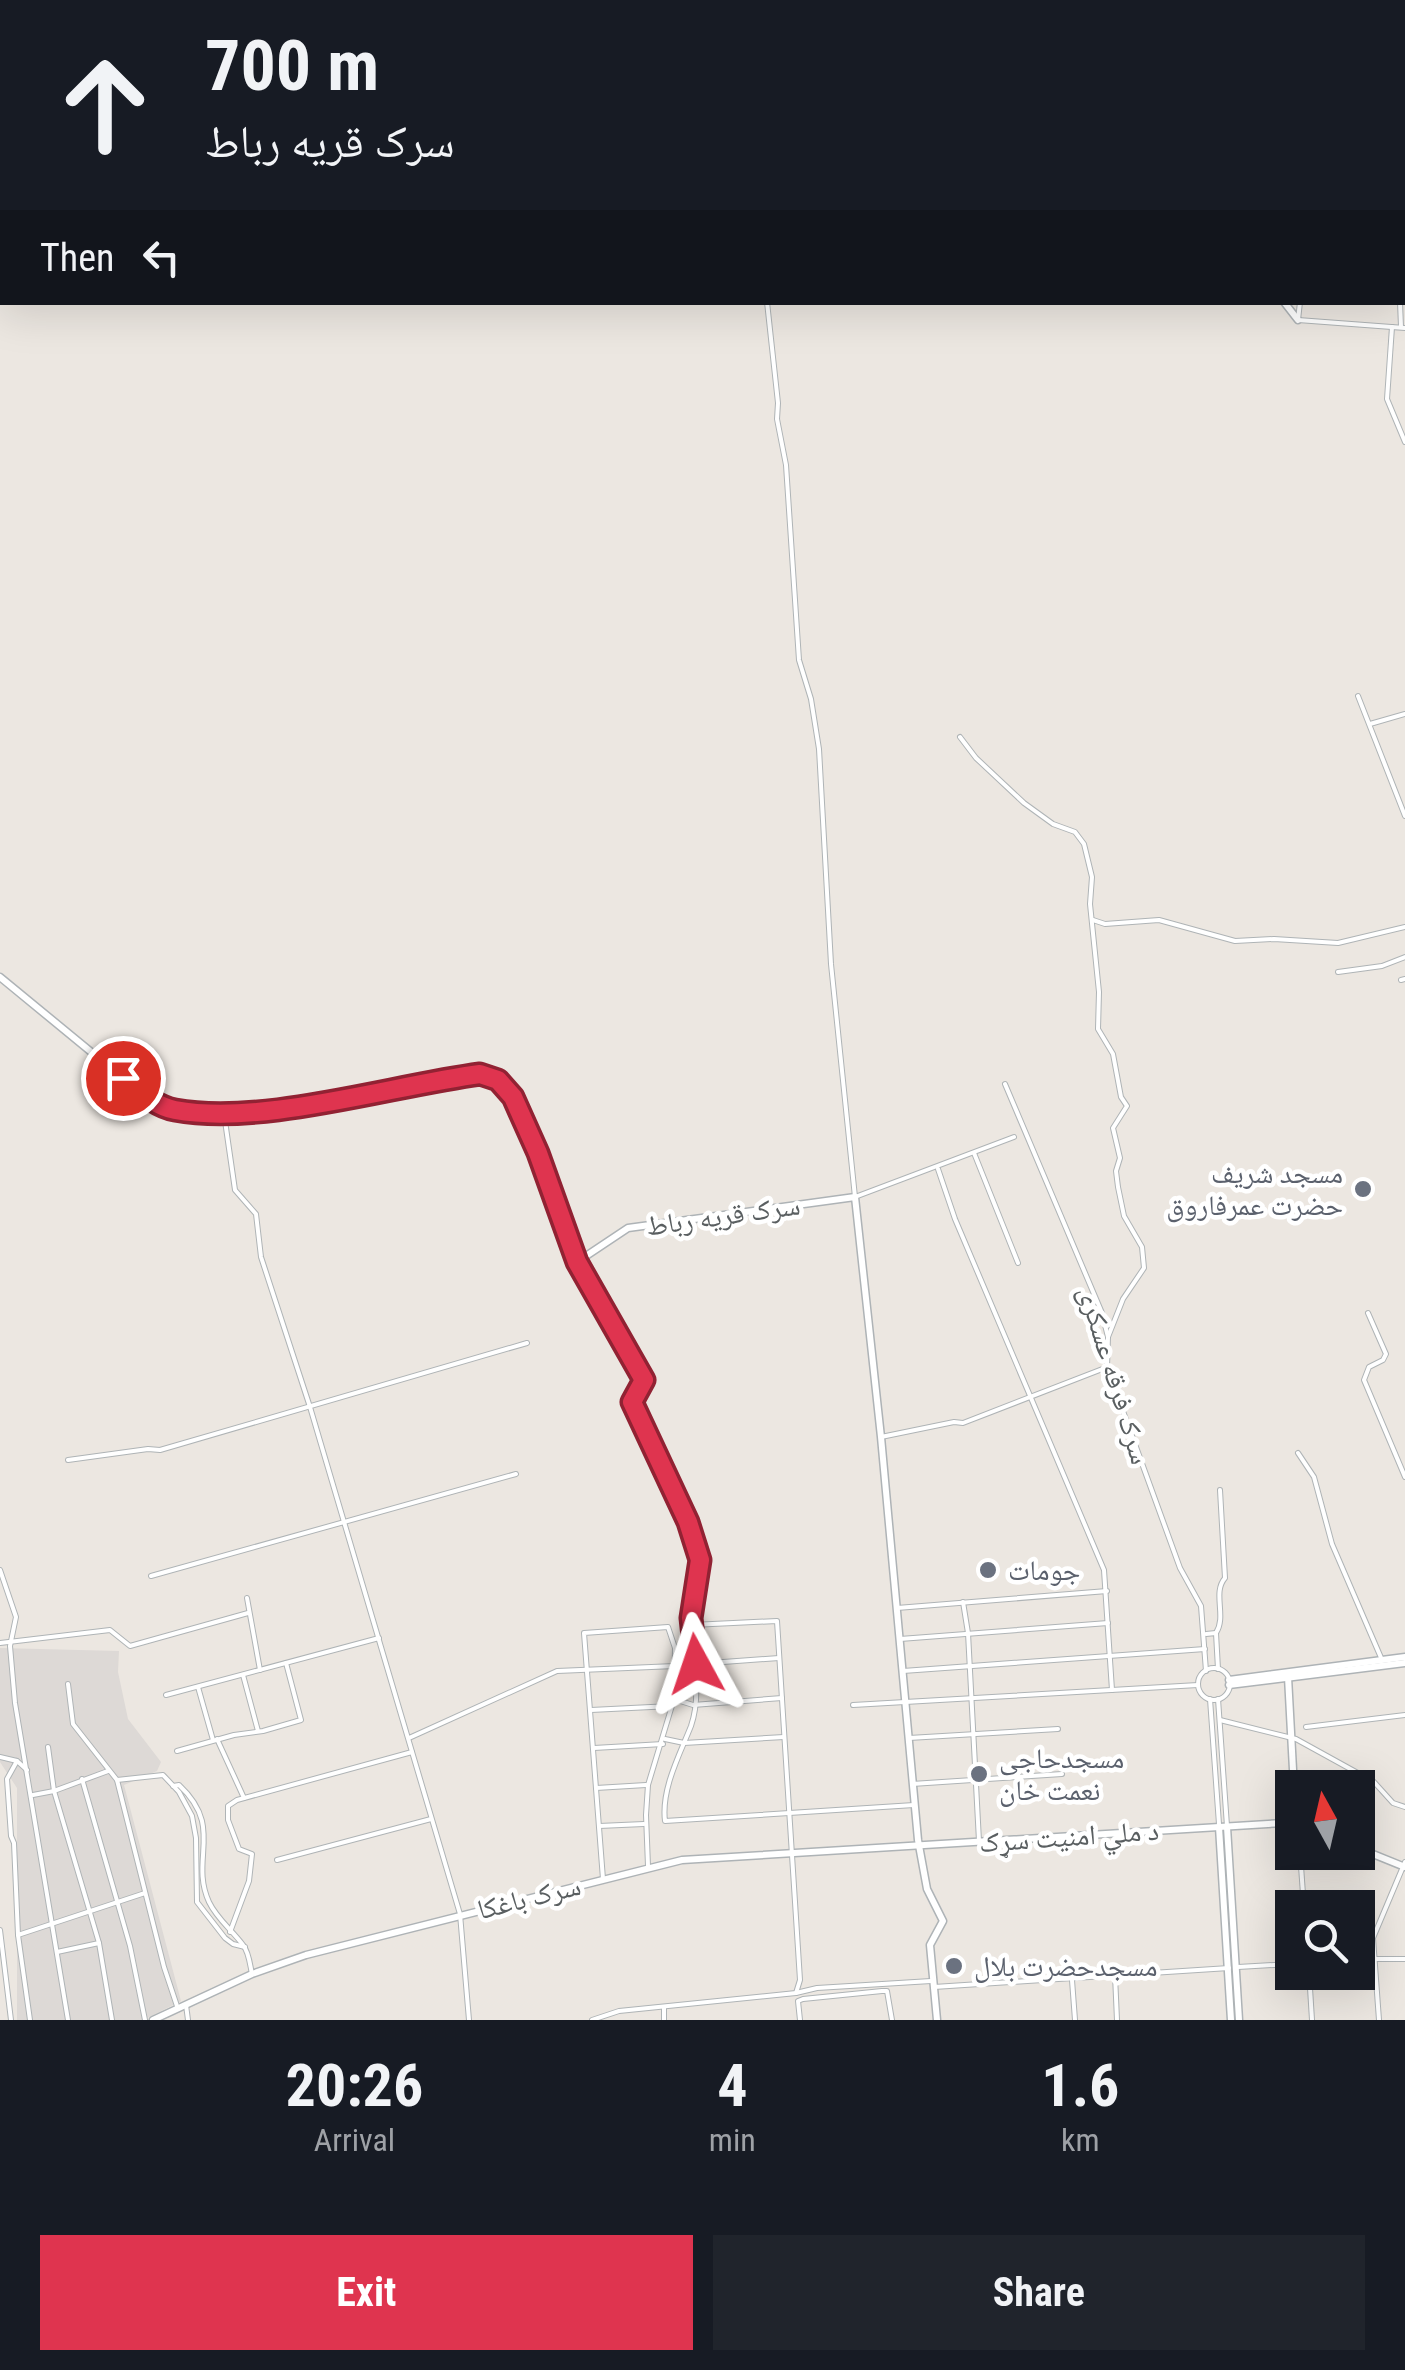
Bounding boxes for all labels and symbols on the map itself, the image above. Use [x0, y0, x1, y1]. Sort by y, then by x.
pin [81, 1036, 166, 1121]
place label: مسجد شریف حضرت عمرفاروق [1166, 1157, 1343, 1223]
marker: مسجد شریف حضرت عمرفاروق [1352, 1178, 1374, 1200]
street label: سرک قریه رباط [644, 1188, 802, 1243]
street label: سرک فرقه عسکری [1072, 1282, 1157, 1468]
place label: جومات [1008, 1554, 1080, 1587]
marker: جومات [977, 1559, 999, 1581]
position arrow [644, 1612, 748, 1716]
place label: مسجدحاجی نعمت خان [999, 1742, 1124, 1807]
marker: مسجدحاجی نعمت خان [968, 1763, 990, 1785]
north arrow [1275, 1770, 1375, 1870]
street label: د ملي امنیت سړک [978, 1814, 1161, 1865]
street label: سرک باغکا [474, 1869, 584, 1926]
place label: مسجدحضرت بلال [974, 1950, 1158, 1983]
marker: مسجدحضرت بلال [943, 1955, 965, 1977]

